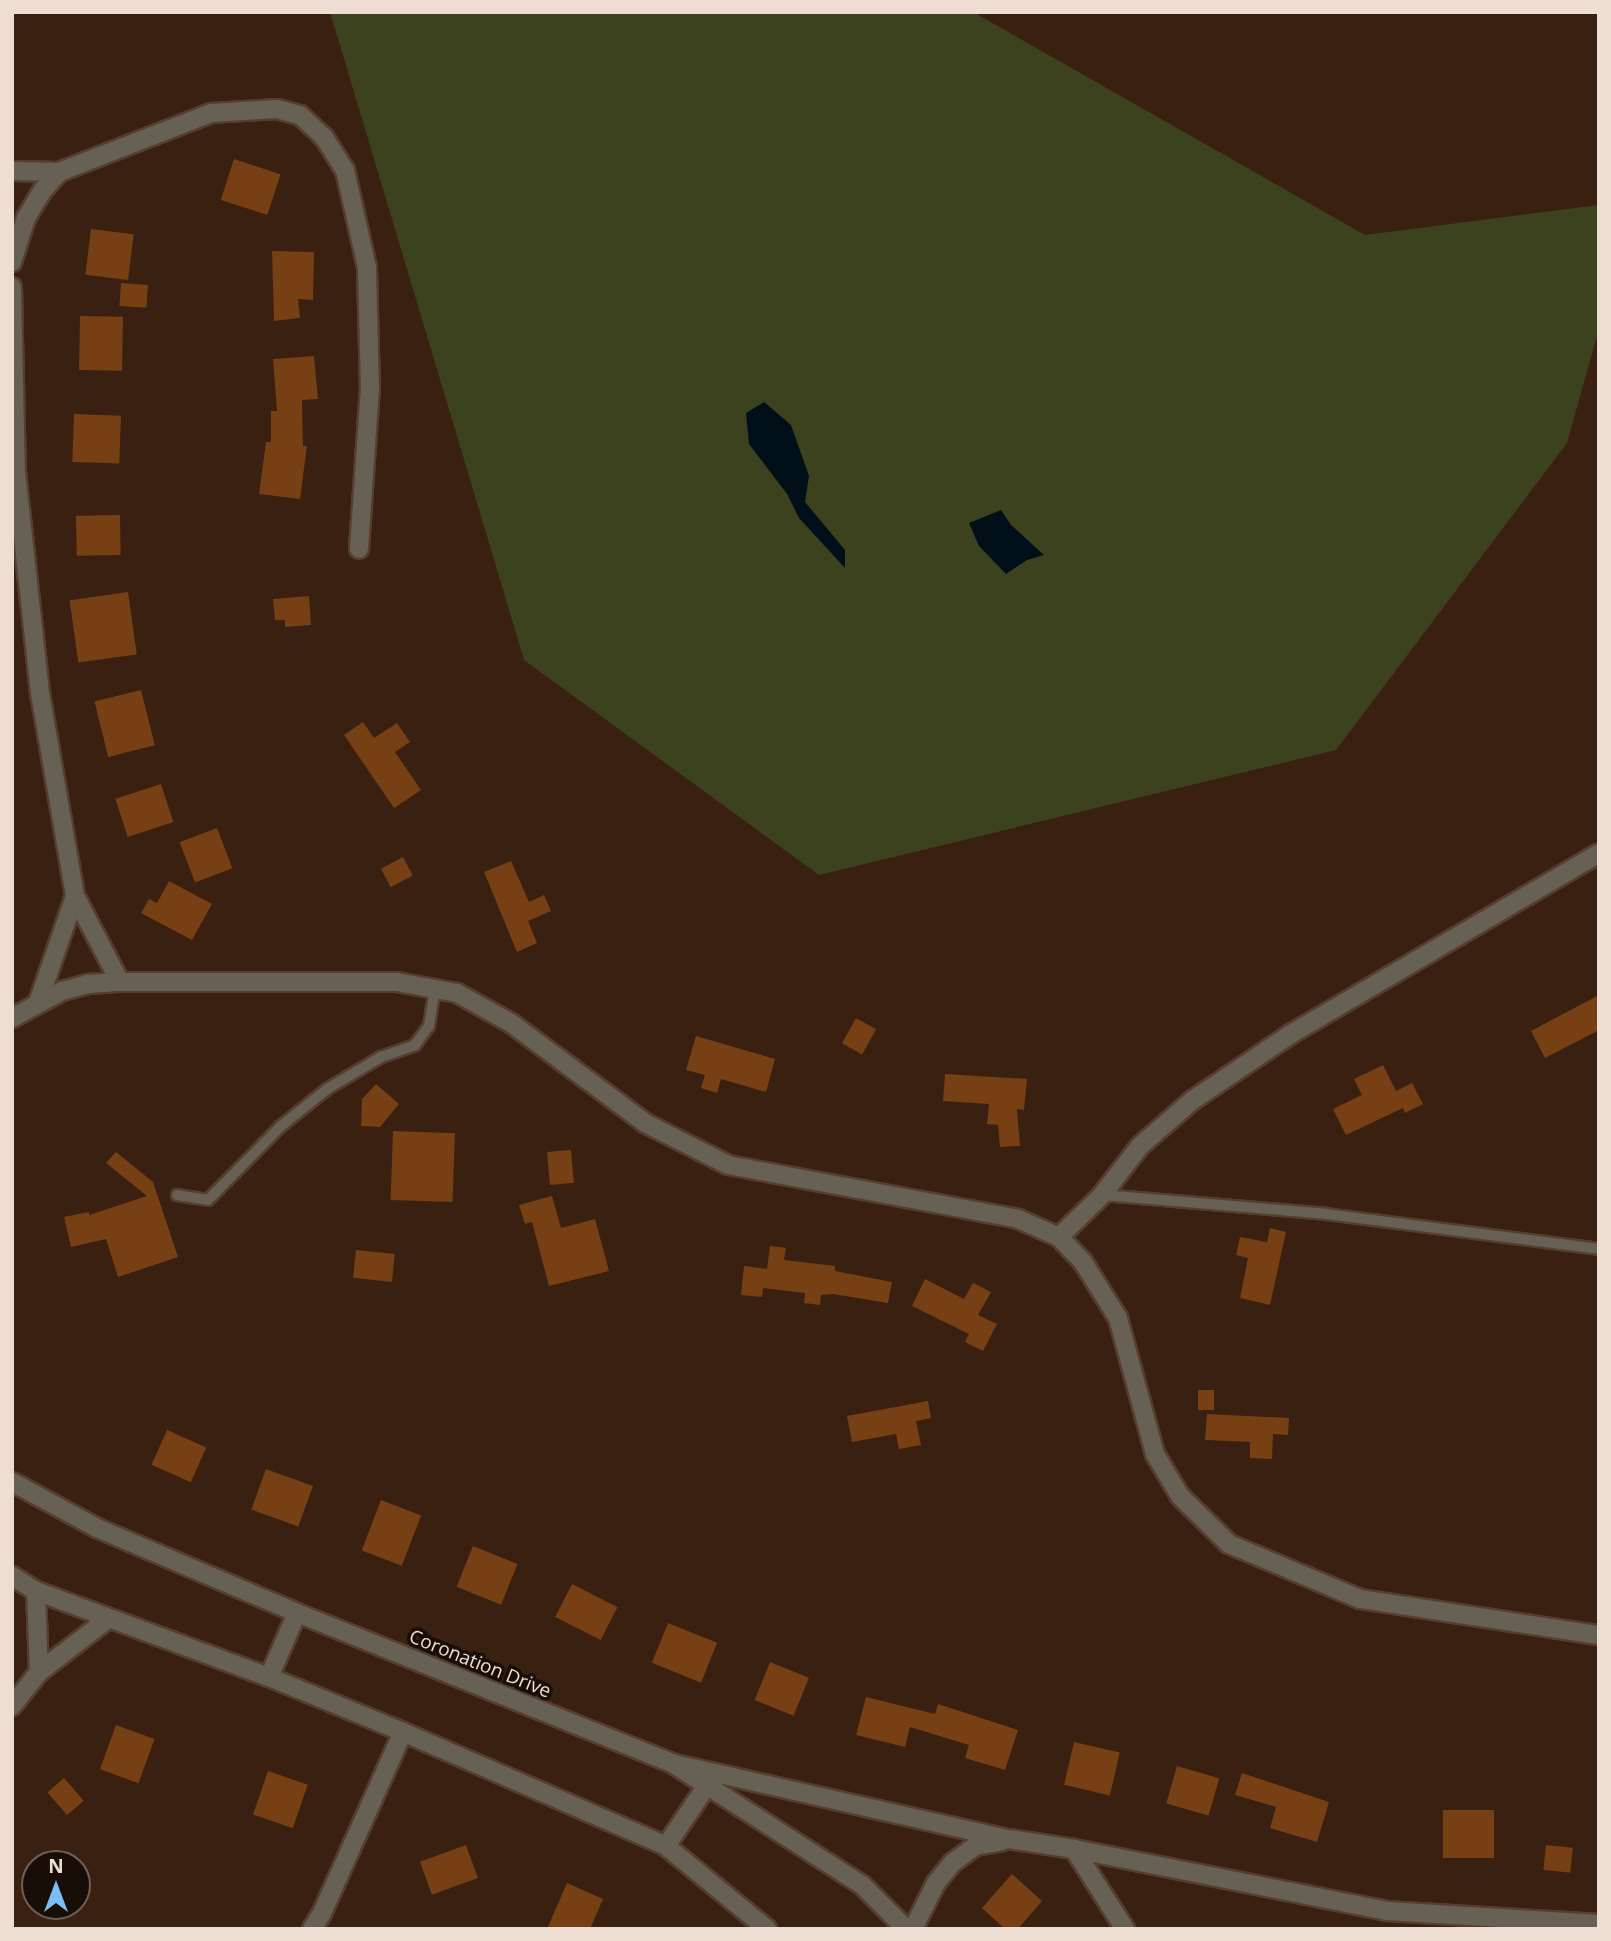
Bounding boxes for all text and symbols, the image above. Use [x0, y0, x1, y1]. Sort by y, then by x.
street label: Coronation Drive [406, 1625, 554, 1703]
north arrow [21, 1850, 91, 1920]
text: N [48, 1853, 64, 1879]

